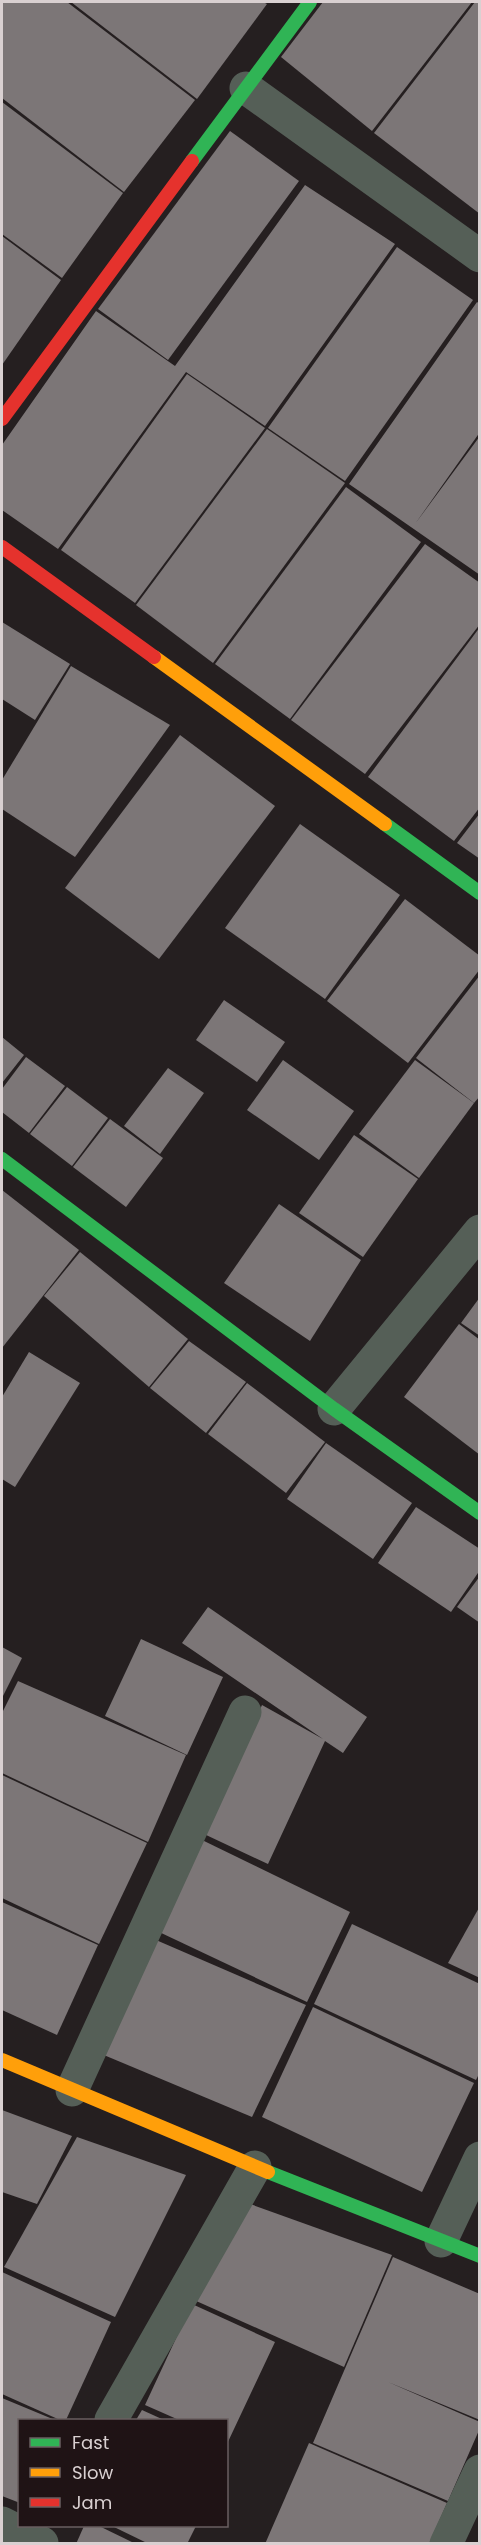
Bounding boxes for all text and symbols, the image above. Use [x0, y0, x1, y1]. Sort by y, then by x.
legend [18, 2419, 228, 2527]
text: Fast [72, 2430, 109, 2455]
text: Slow [72, 2460, 114, 2485]
text: Jam [72, 2490, 112, 2515]

